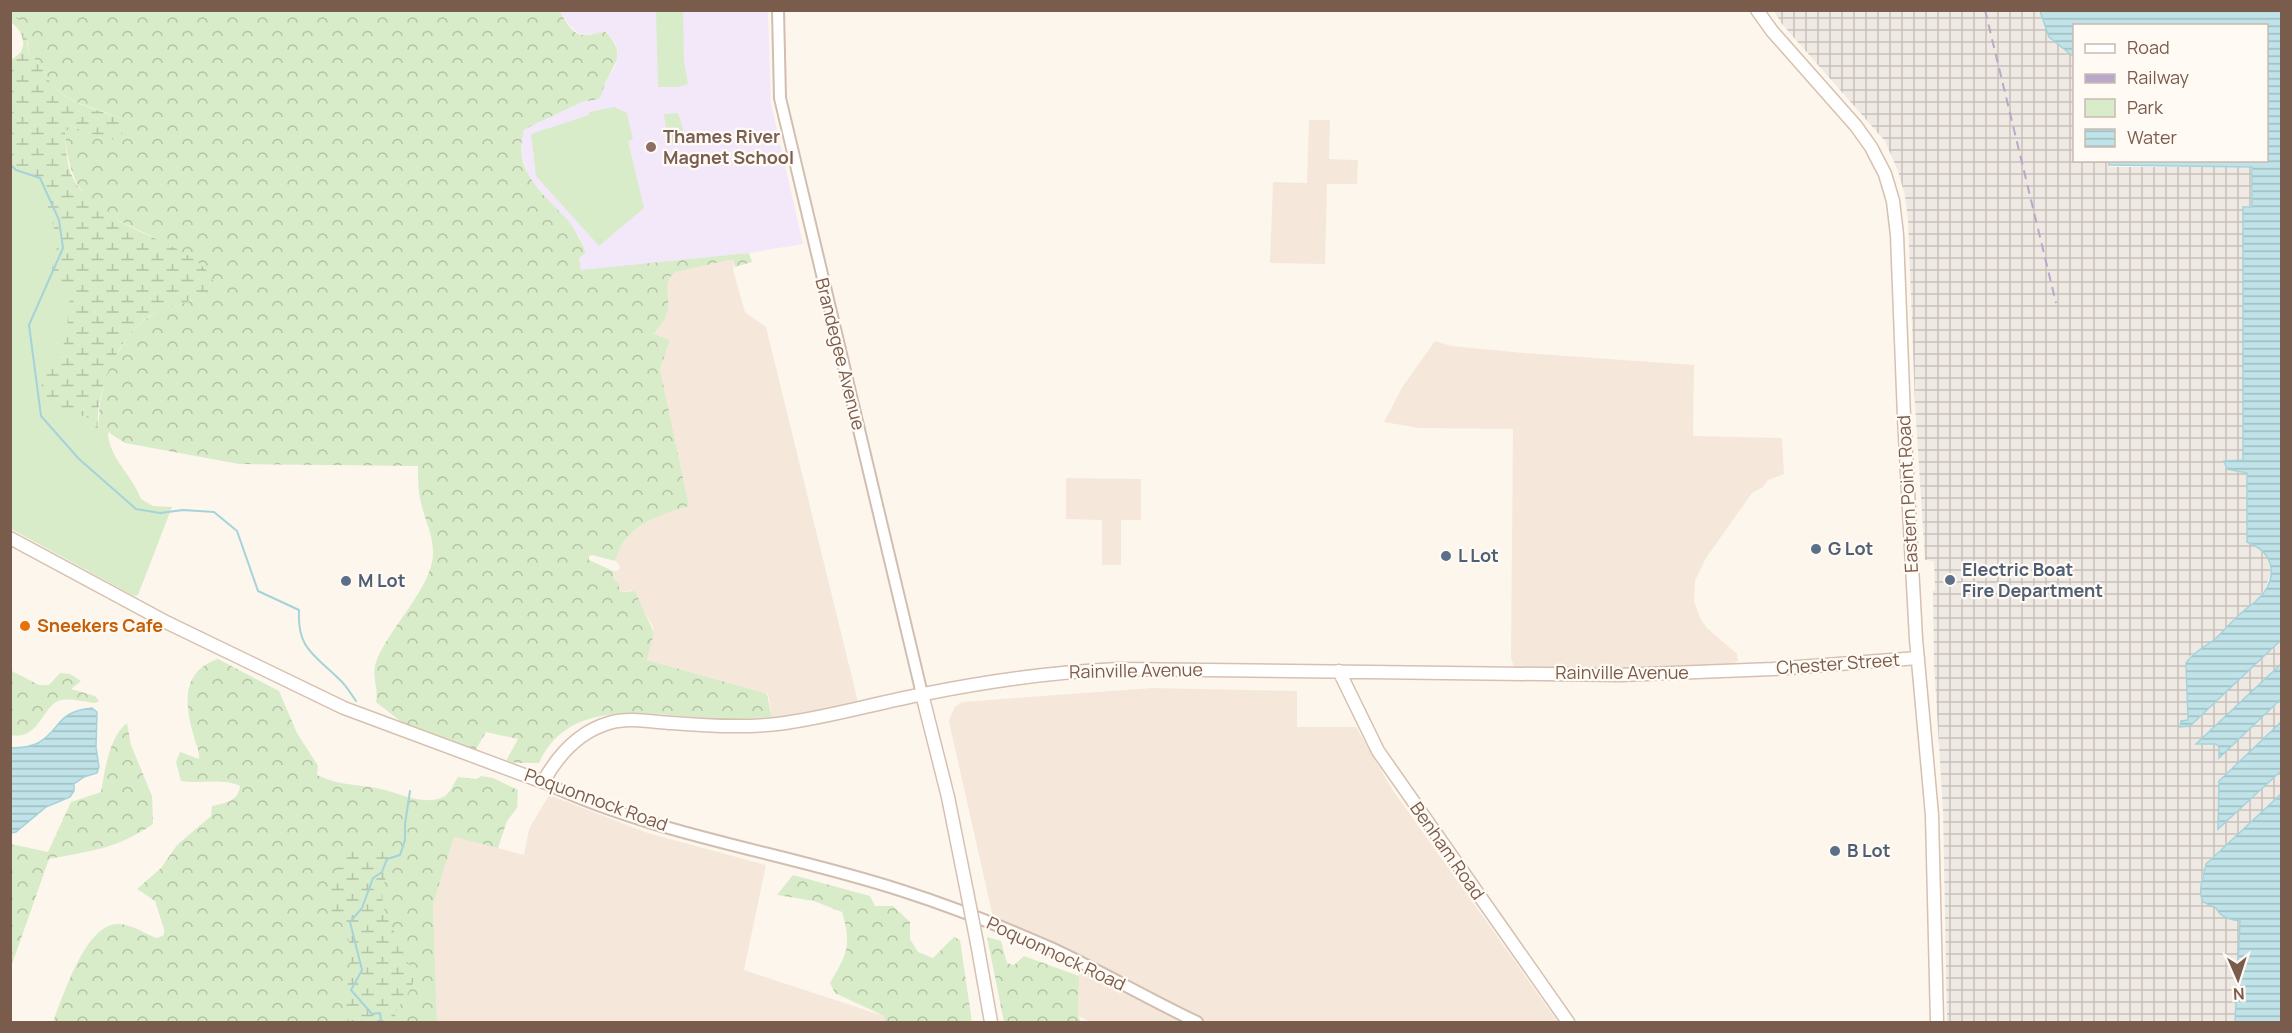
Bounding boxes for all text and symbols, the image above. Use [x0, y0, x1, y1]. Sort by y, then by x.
legend [2073, 24, 2268, 162]
text: Road [2127, 35, 2170, 59]
text: Railway [2127, 65, 2189, 89]
text: Park [2127, 95, 2164, 119]
place label: Thames River Magnet School [663, 124, 794, 169]
text: Water [2127, 125, 2177, 149]
marker: Thames River Magnet School [644, 140, 658, 154]
street label: Brandegee Avenue [810, 275, 871, 432]
street label: Eastern Point Road [1891, 415, 1923, 573]
place label: G Lot [1828, 536, 1873, 560]
marker: G Lot [1809, 542, 1823, 556]
place label: L Lot [1458, 543, 1499, 567]
marker: L Lot [1439, 549, 1453, 563]
place label: Electric Boat Fire Department [1962, 557, 2103, 602]
place label: M Lot [358, 568, 406, 592]
marker: Electric Boat Fire Department [1943, 573, 1957, 587]
marker: M Lot [339, 574, 353, 588]
place label: Sneekers Cafe [37, 613, 163, 637]
marker: Sneekers Cafe [18, 619, 32, 633]
street label: Chester Street [1775, 647, 1901, 679]
street label: Rainville Avenue [1069, 657, 1203, 683]
street label: Rainville Avenue [1555, 660, 1689, 684]
street label: Poquonnock Road [521, 762, 671, 836]
street label: Benham Road [1405, 797, 1490, 904]
place label: B Lot [1847, 838, 1890, 862]
marker: B Lot [1828, 844, 1842, 858]
street label: Poquonnock Road [983, 910, 1130, 996]
north arrow [2208, 949, 2268, 1009]
text: N [2232, 983, 2245, 1005]

